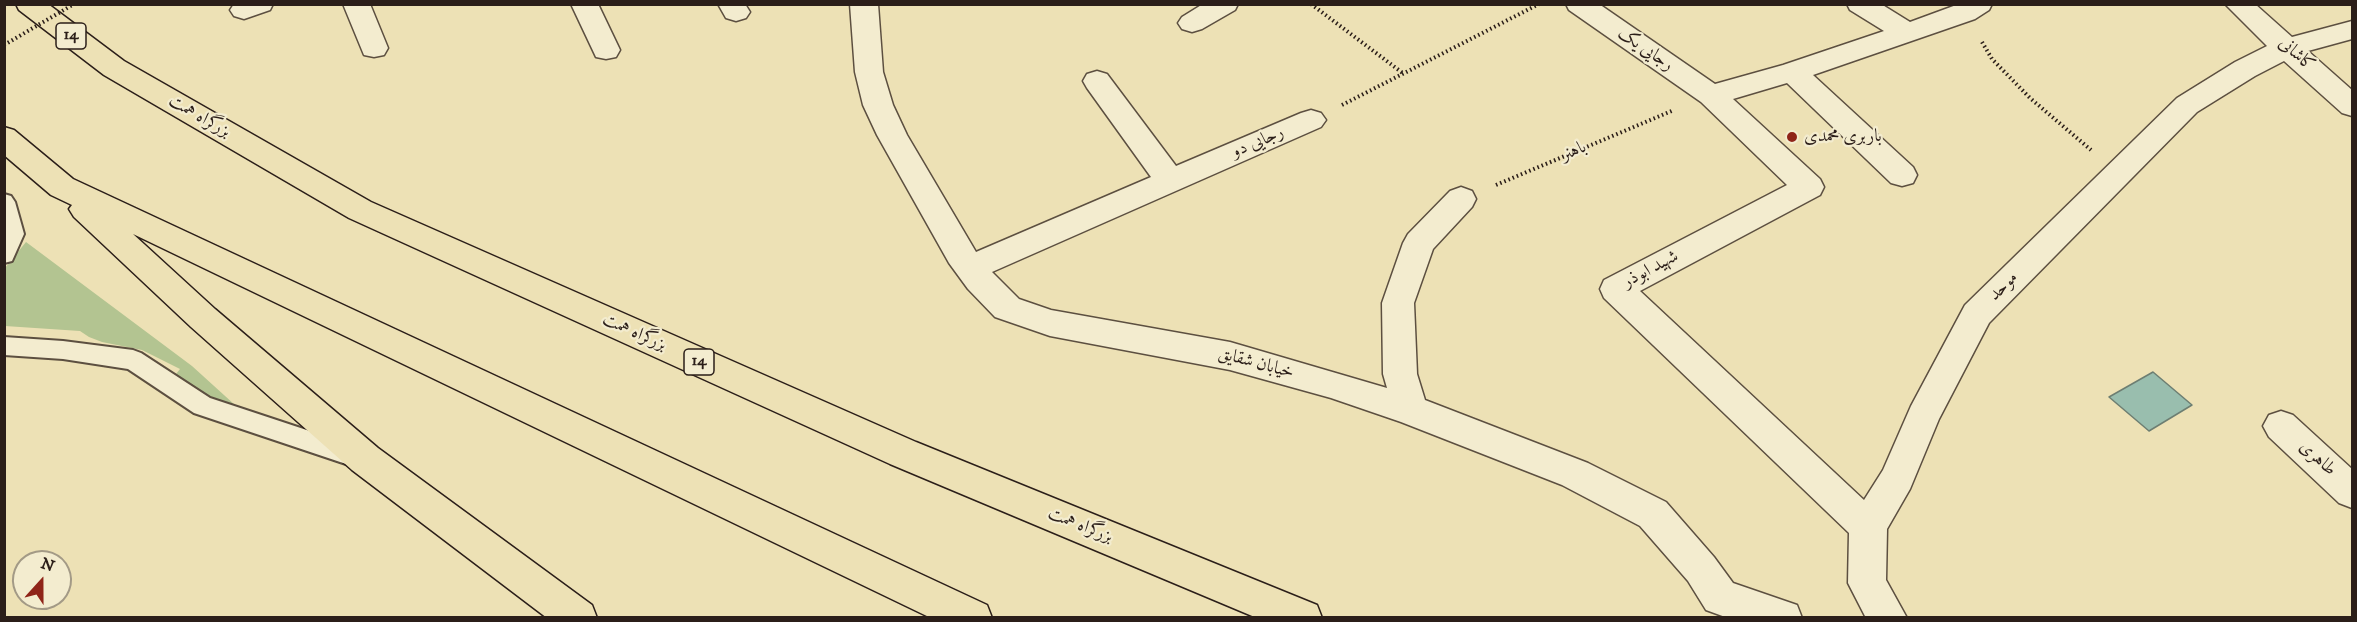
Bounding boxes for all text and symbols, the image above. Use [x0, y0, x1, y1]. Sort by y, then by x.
road number: 14 [56, 23, 86, 49]
street label: رجایی یک [1613, 23, 1677, 77]
street label: کاشانی [2273, 33, 2319, 77]
street label: بزرگراه همت [164, 91, 234, 143]
street label: رجایی دو [1229, 122, 1287, 164]
place label: باربری محمدی [1804, 126, 1882, 148]
marker: باربری محمدی [1785, 130, 1799, 144]
street label: باهنر [1558, 137, 1590, 167]
street label: شهید ابوذر [1619, 246, 1683, 294]
street label: موحد [1985, 268, 2023, 306]
street label: بزرگراه همت [599, 309, 669, 357]
street label: خیابان شقایق [1216, 344, 1296, 384]
road number: 14 [684, 349, 714, 375]
street label: طاهری [2294, 437, 2340, 481]
street label: بزرگراه همت [1044, 503, 1116, 549]
north arrow [12, 550, 72, 610]
text: N [38, 553, 57, 577]

